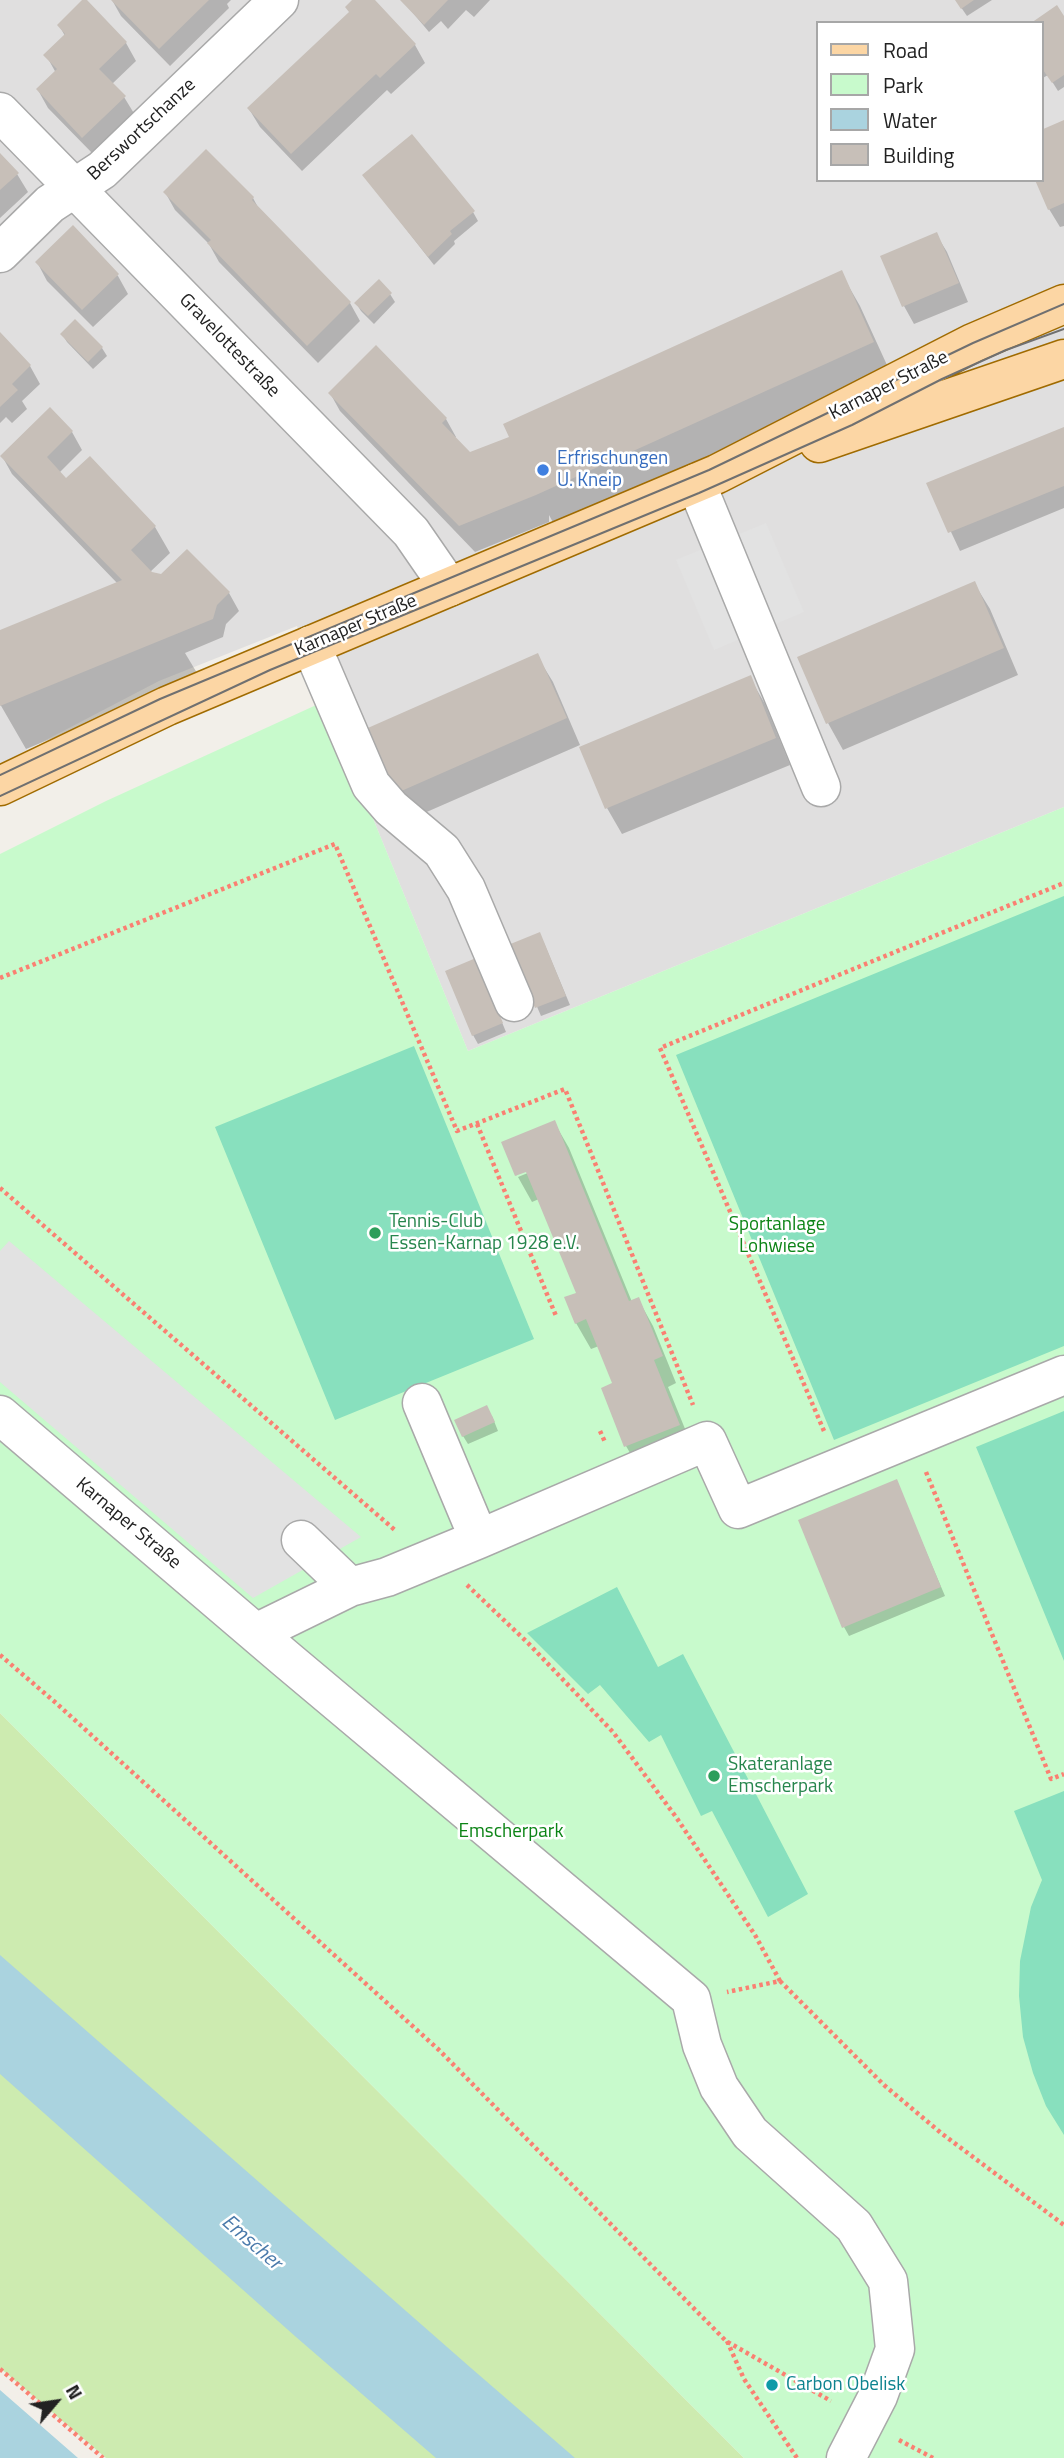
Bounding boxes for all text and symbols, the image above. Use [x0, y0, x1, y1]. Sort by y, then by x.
legend [816, 21, 1043, 182]
text: Road [883, 34, 928, 66]
text: Park [883, 69, 923, 101]
street label: Berswortschanze [83, 74, 201, 186]
text: Water [883, 104, 937, 136]
text: Building [883, 139, 954, 171]
street label: Gravelottestraße [174, 289, 284, 403]
street label: Karnaper Straße [826, 346, 952, 426]
place label: Erfrischungen U. Kneip [557, 448, 668, 492]
marker: Erfrischungen U. Kneip [535, 462, 551, 478]
street label: Karnaper Straße [292, 590, 420, 662]
place label: Tennis-Club Essen-Karnap 1928 e.V. [389, 1211, 580, 1255]
park label: Sportanlage Lohwiese [729, 1214, 825, 1258]
marker: Tennis-Club Essen-Karnap 1928 e.V. [367, 1225, 383, 1241]
street label: Karnaper Straße [71, 1473, 185, 1575]
place label: Skateranlage Emscherpark [728, 1754, 833, 1798]
marker: Skateranlage Emscherpark [706, 1768, 722, 1784]
park label: Emscherpark [458, 1821, 564, 1843]
water label: Emscher [216, 2210, 286, 2276]
north arrow [21, 2367, 91, 2437]
place label: Carbon Obelisk [786, 2374, 905, 2396]
marker: Carbon Obelisk [764, 2377, 780, 2393]
text: N [59, 2379, 91, 2404]

